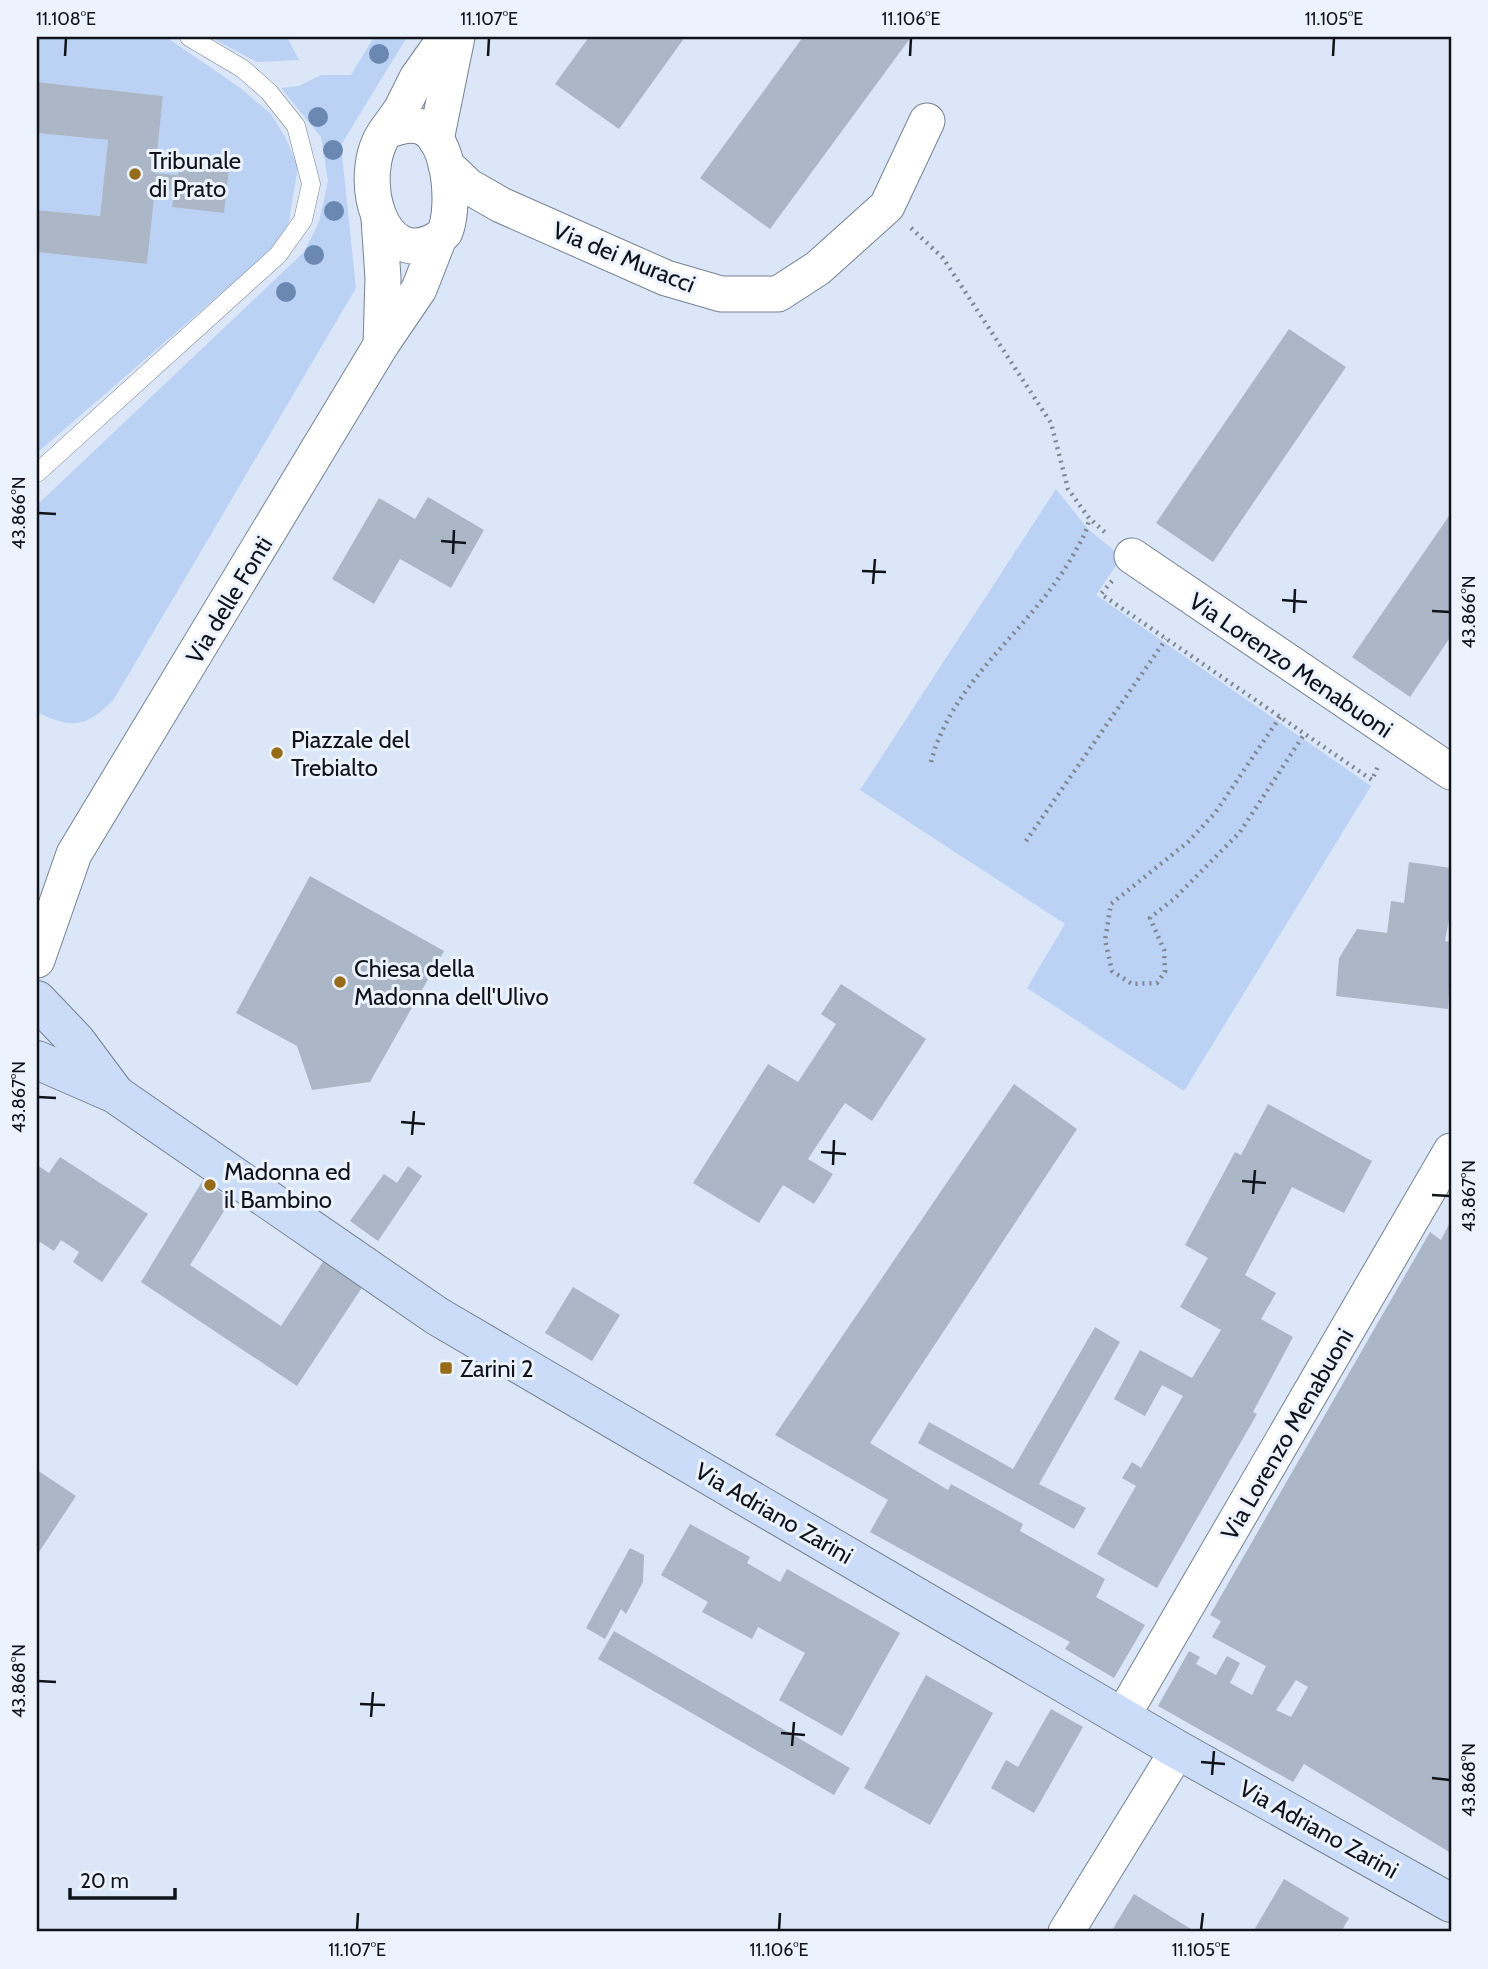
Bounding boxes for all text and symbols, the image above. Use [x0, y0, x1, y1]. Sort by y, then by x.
text: 11.108°E [36, 8, 96, 30]
text: 11.107°E [460, 8, 518, 30]
text: 11.106°E [882, 8, 940, 30]
text: 11.105°E [1305, 8, 1363, 30]
place label: Tribunale di Prato [149, 146, 241, 203]
marker: Tribunale di Prato [127, 166, 143, 182]
street label: Via dei Muracci [548, 215, 700, 299]
text: 43.866°N [8, 477, 30, 549]
street label: Via delle Fonti [180, 531, 278, 669]
text: 43.866°N [1458, 576, 1480, 648]
street label: Via Lorenzo Menabuoni [1184, 586, 1398, 744]
place label: Piazzale del Trebialto [291, 725, 410, 782]
marker: Piazzale del Trebialto [269, 745, 285, 761]
place label: Chiesa della Madonna dell'Ulivo [354, 954, 549, 1011]
marker: Chiesa della Madonna dell'Ulivo [332, 974, 348, 990]
text: 43.867°N [8, 1061, 30, 1133]
place label: Madonna ed il Bambino [224, 1157, 351, 1214]
text: 43.867°N [1458, 1160, 1480, 1232]
marker: Madonna ed il Bambino [202, 1177, 218, 1193]
street label: Via Lorenzo Menabuoni [1215, 1323, 1359, 1545]
place label: Zarini 2 [460, 1354, 534, 1383]
marker: Zarini 2 [438, 1360, 454, 1376]
street label: Via Adriano Zarini [690, 1456, 858, 1570]
text: 43.868°N [8, 1644, 30, 1718]
text: 43.868°N [1458, 1743, 1480, 1817]
street label: Via Adriano Zarini [1234, 1773, 1404, 1885]
scale bar [70, 1857, 175, 1901]
text: 20 m [80, 1868, 129, 1893]
text: 11.107°E [328, 1939, 386, 1961]
text: 11.106°E [750, 1939, 808, 1961]
text: 11.105°E [1172, 1939, 1230, 1961]

